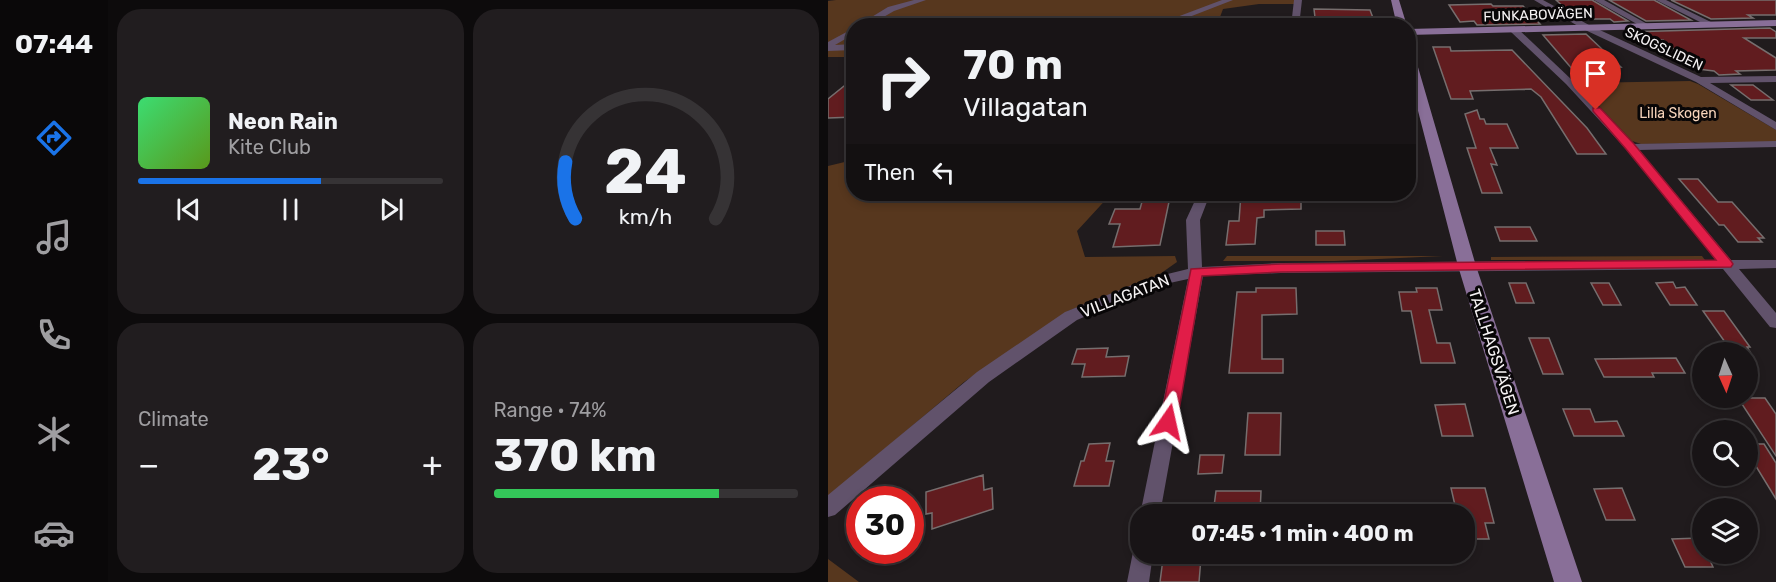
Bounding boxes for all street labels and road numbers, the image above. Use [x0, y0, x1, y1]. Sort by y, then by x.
street label: FUNKABOVÄGEN [1483, 5, 1593, 25]
street label: SKOGSLIDEN [1622, 24, 1706, 74]
street label: VILLAGATAN [1078, 270, 1172, 322]
street label: TALLHAGSVÄGEN [1465, 287, 1523, 417]

